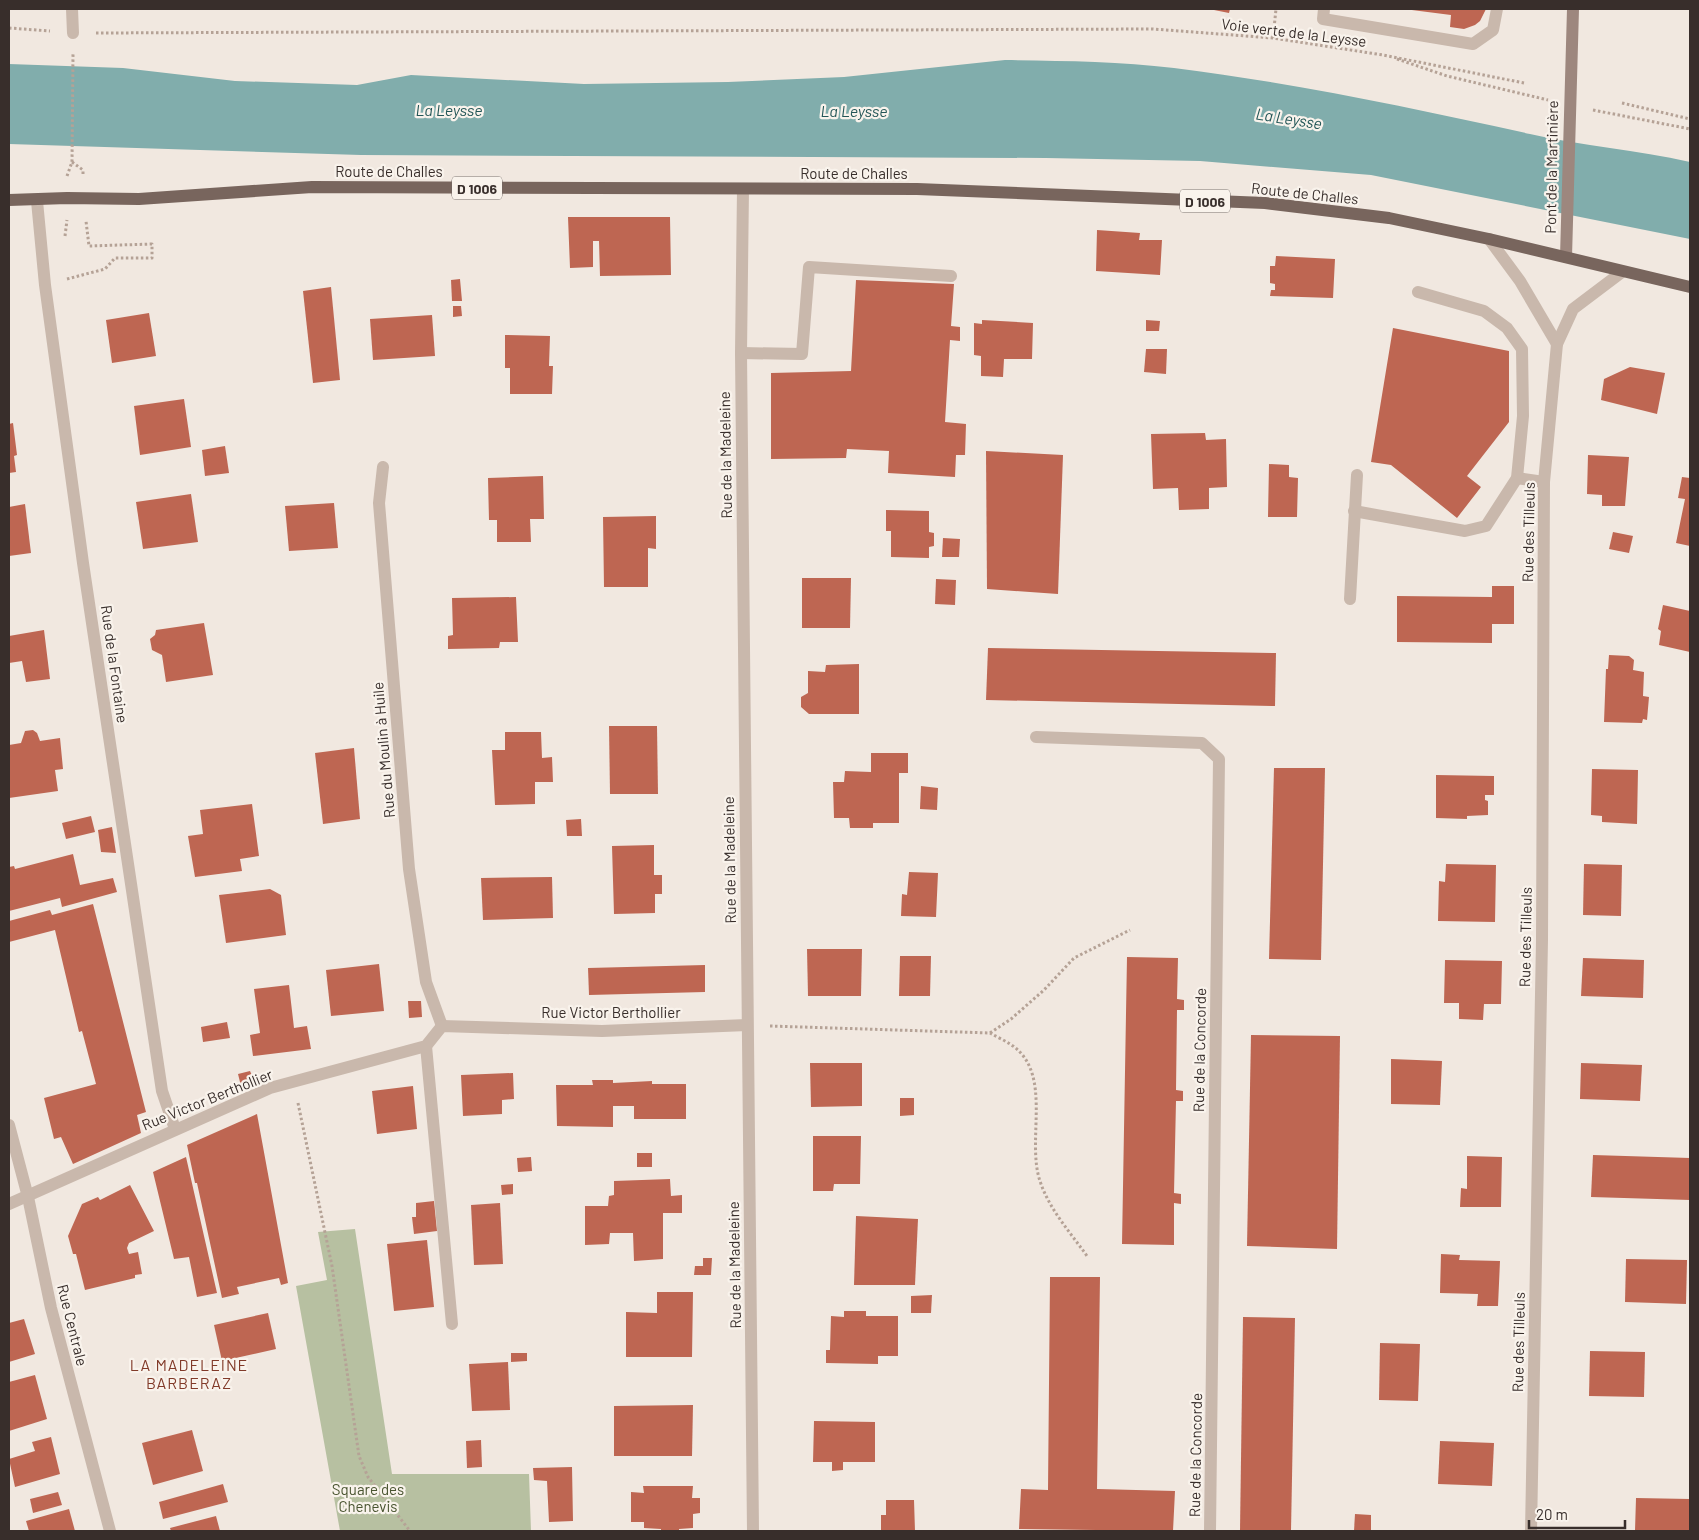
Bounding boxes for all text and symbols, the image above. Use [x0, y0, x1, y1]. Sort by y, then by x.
street label: Voie verte de la Leysse [1220, 14, 1368, 50]
water label: La Leysse [416, 100, 482, 119]
street label: Pont de la Martinière [1541, 100, 1561, 234]
water label: La Leysse [821, 101, 887, 120]
water label: La Leysse [1254, 103, 1324, 133]
street label: Route de Challes [335, 162, 443, 180]
street label: Route de Challes [800, 164, 908, 182]
road number: D 1006 [452, 177, 502, 200]
street label: Route de Challes [1251, 178, 1359, 208]
road number: D 1006 [1180, 190, 1230, 212]
street label: Rue de la Madeleine [715, 391, 735, 519]
street label: Rue des Tilleuls [1518, 482, 1538, 582]
street label: Rue de la Fontaine [98, 604, 132, 724]
street label: Rue du Moulin à Huile [368, 681, 398, 819]
street label: Rue de la Madeleine [719, 796, 739, 924]
street label: Rue des Tilleuls [1515, 887, 1535, 987]
street label: Rue de la Concorde [1189, 988, 1209, 1112]
street label: Rue Victor Berthollier [541, 1003, 681, 1021]
street label: Rue Victor Berthollier [139, 1064, 275, 1133]
street label: Rue de la Madeleine [724, 1201, 744, 1329]
street label: Rue Centrale [54, 1282, 92, 1368]
street label: Rue des Tilleuls [1508, 1292, 1528, 1392]
district label: LA MADELEINE BARBERAZ [130, 1355, 248, 1392]
street label: Rue de la Concorde [1185, 1393, 1205, 1517]
park label: Square des Chenevis [332, 1480, 404, 1515]
scale bar [1529, 1498, 1625, 1530]
text: 20 m [1536, 1505, 1568, 1523]

